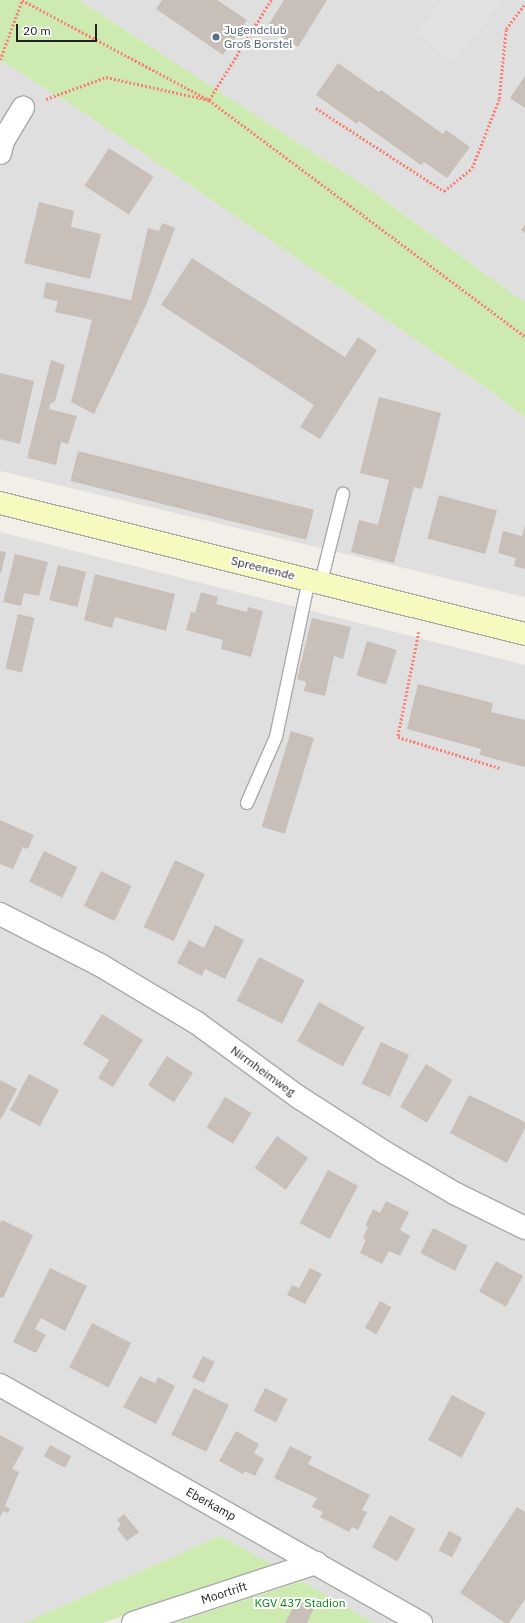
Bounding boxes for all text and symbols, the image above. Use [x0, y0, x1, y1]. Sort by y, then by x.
scale bar [18, 16, 99, 42]
text: 20 m [23, 23, 51, 38]
place label: Jugendclub Groß Borstel [224, 23, 293, 51]
marker: Jugendclub Groß Borstel [211, 32, 221, 42]
street label: Spreenende [230, 553, 296, 583]
street label: Nirrnheimweg [228, 1043, 298, 1099]
street label: Eberkamp [183, 1484, 239, 1524]
street label: Moortrift [199, 1579, 249, 1607]
park label: KGV 437 Stadion [254, 1596, 346, 1610]

